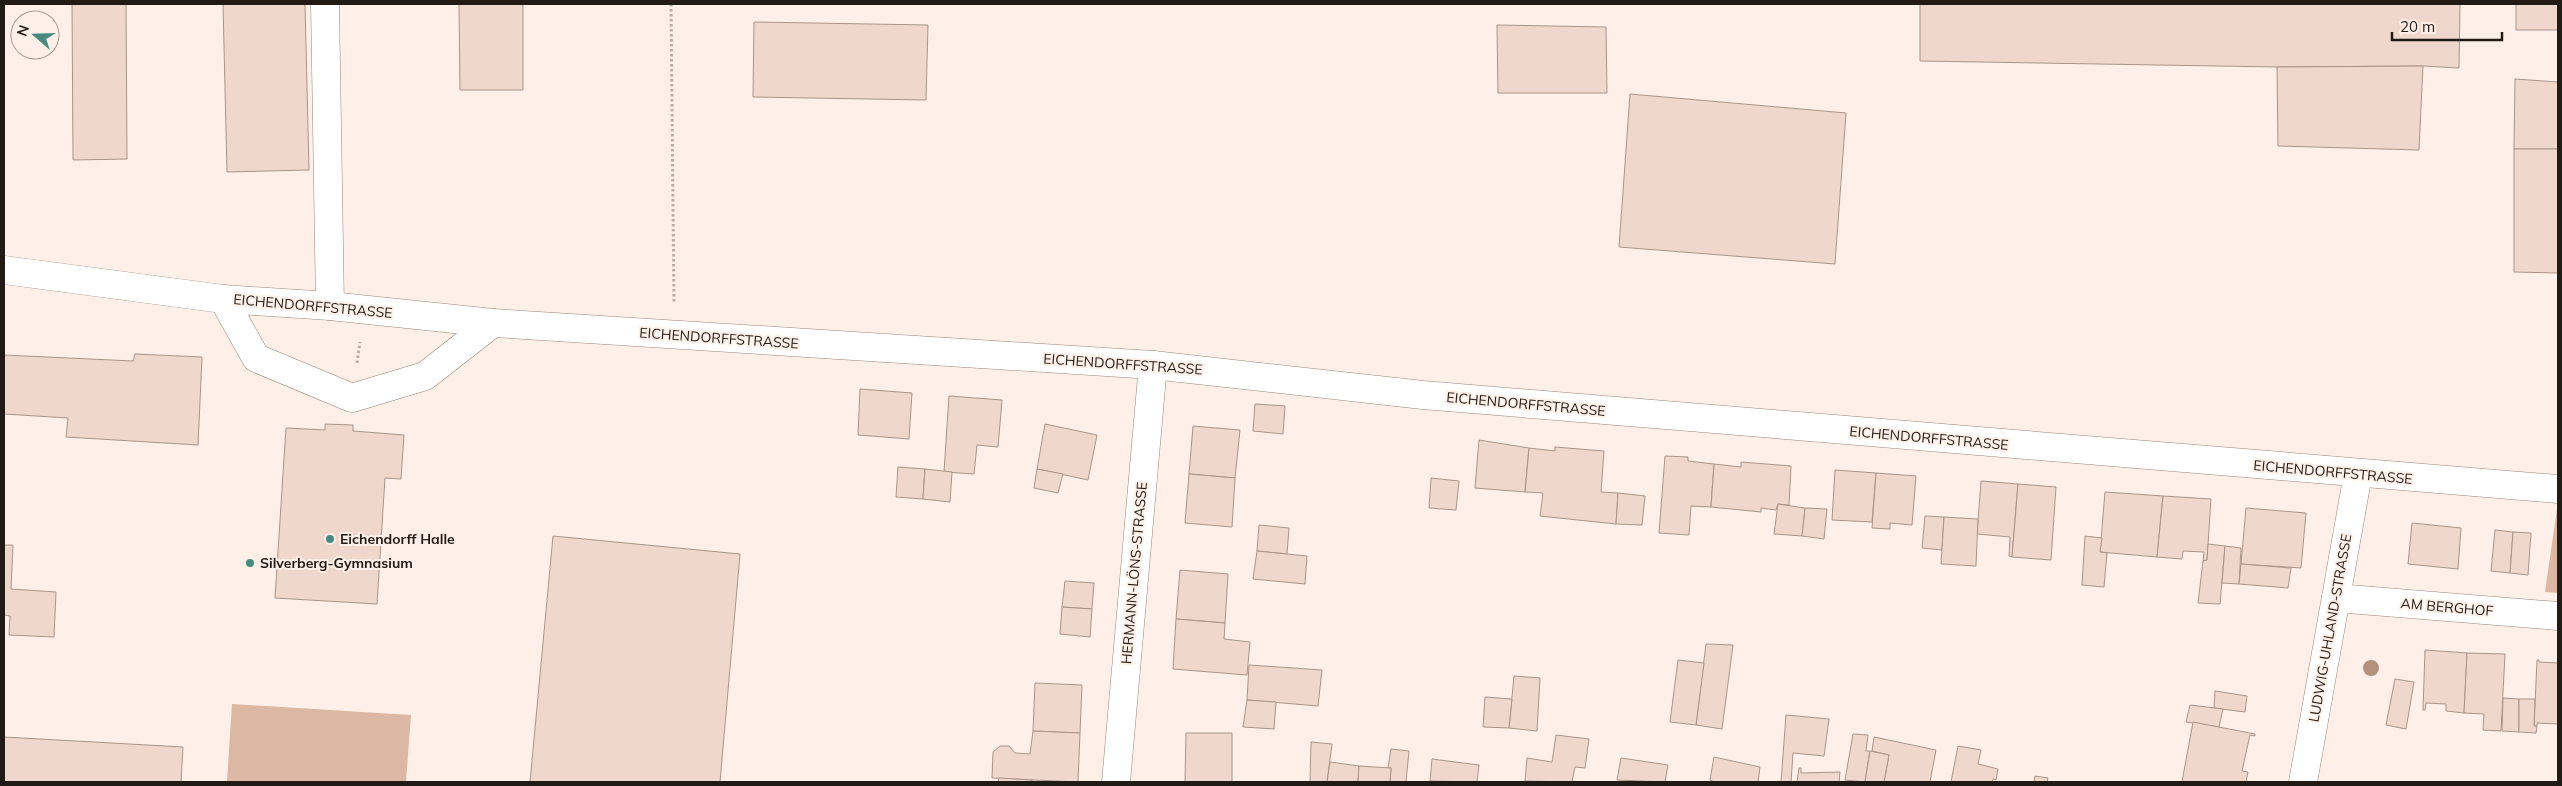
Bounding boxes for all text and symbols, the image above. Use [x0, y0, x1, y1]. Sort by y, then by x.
north arrow [10, 10, 60, 60]
scale bar [2392, 10, 2502, 42]
text: 20 m [2400, 17, 2435, 36]
text: N [13, 23, 33, 39]
street label: EICHENDORFFSTRASSE [233, 290, 393, 322]
street label: EICHENDORFFSTRASSE [639, 323, 799, 353]
street label: EICHENDORFFSTRASSE [1043, 349, 1203, 379]
street label: EICHENDORFFSTRASSE [1446, 388, 1606, 420]
street label: EICHENDORFFSTRASSE [1849, 422, 2009, 454]
street label: EICHENDORFFSTRASSE [2253, 456, 2413, 488]
street label: HERMANN-LÖNS-STRASSE [1117, 481, 1151, 665]
place label: Eichendorff Halle [340, 530, 455, 548]
marker: Eichendorff Halle [324, 533, 336, 545]
street label: LUDWIG-UHLAND-STRASSE [2305, 533, 2355, 723]
place label: Silverberg-Gymnasium [260, 554, 413, 572]
marker: Silverberg-Gymnasium [244, 557, 256, 569]
street label: AM BERGHOF [2400, 594, 2494, 620]

